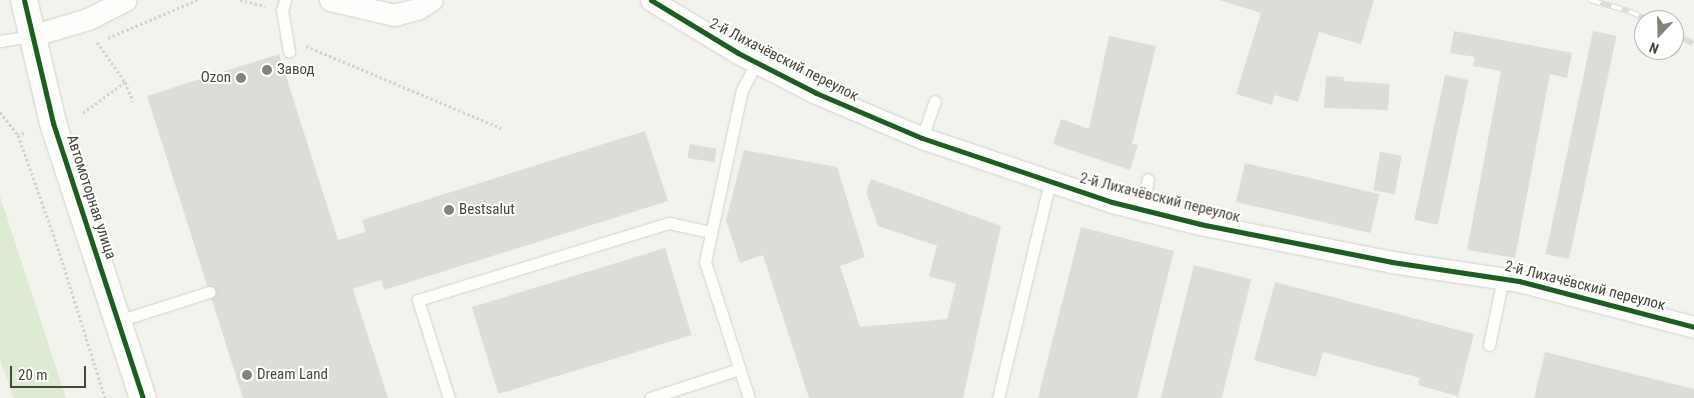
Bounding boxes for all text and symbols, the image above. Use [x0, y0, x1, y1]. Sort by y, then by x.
north arrow [1634, 10, 1684, 60]
street label: 2-й Лихачёвский переулок [706, 15, 862, 105]
text: N [1647, 39, 1661, 57]
place label: Завод [277, 61, 315, 79]
marker: Завод [261, 64, 273, 76]
place label: Ozon [201, 69, 231, 87]
marker: Ozon [235, 72, 247, 84]
street label: Автомоторная улица [62, 133, 120, 261]
street label: 2-й Лихачёвский переулок [1078, 169, 1242, 227]
place label: Bestsalut [459, 201, 515, 219]
marker: Bestsalut [443, 204, 455, 216]
street label: 2-й Лихачёвский переулок [1503, 257, 1667, 315]
scale bar [12, 356, 89, 388]
text: 20 m [18, 366, 48, 384]
place label: Dream Land [257, 366, 328, 384]
marker: Dream Land [241, 369, 253, 381]

